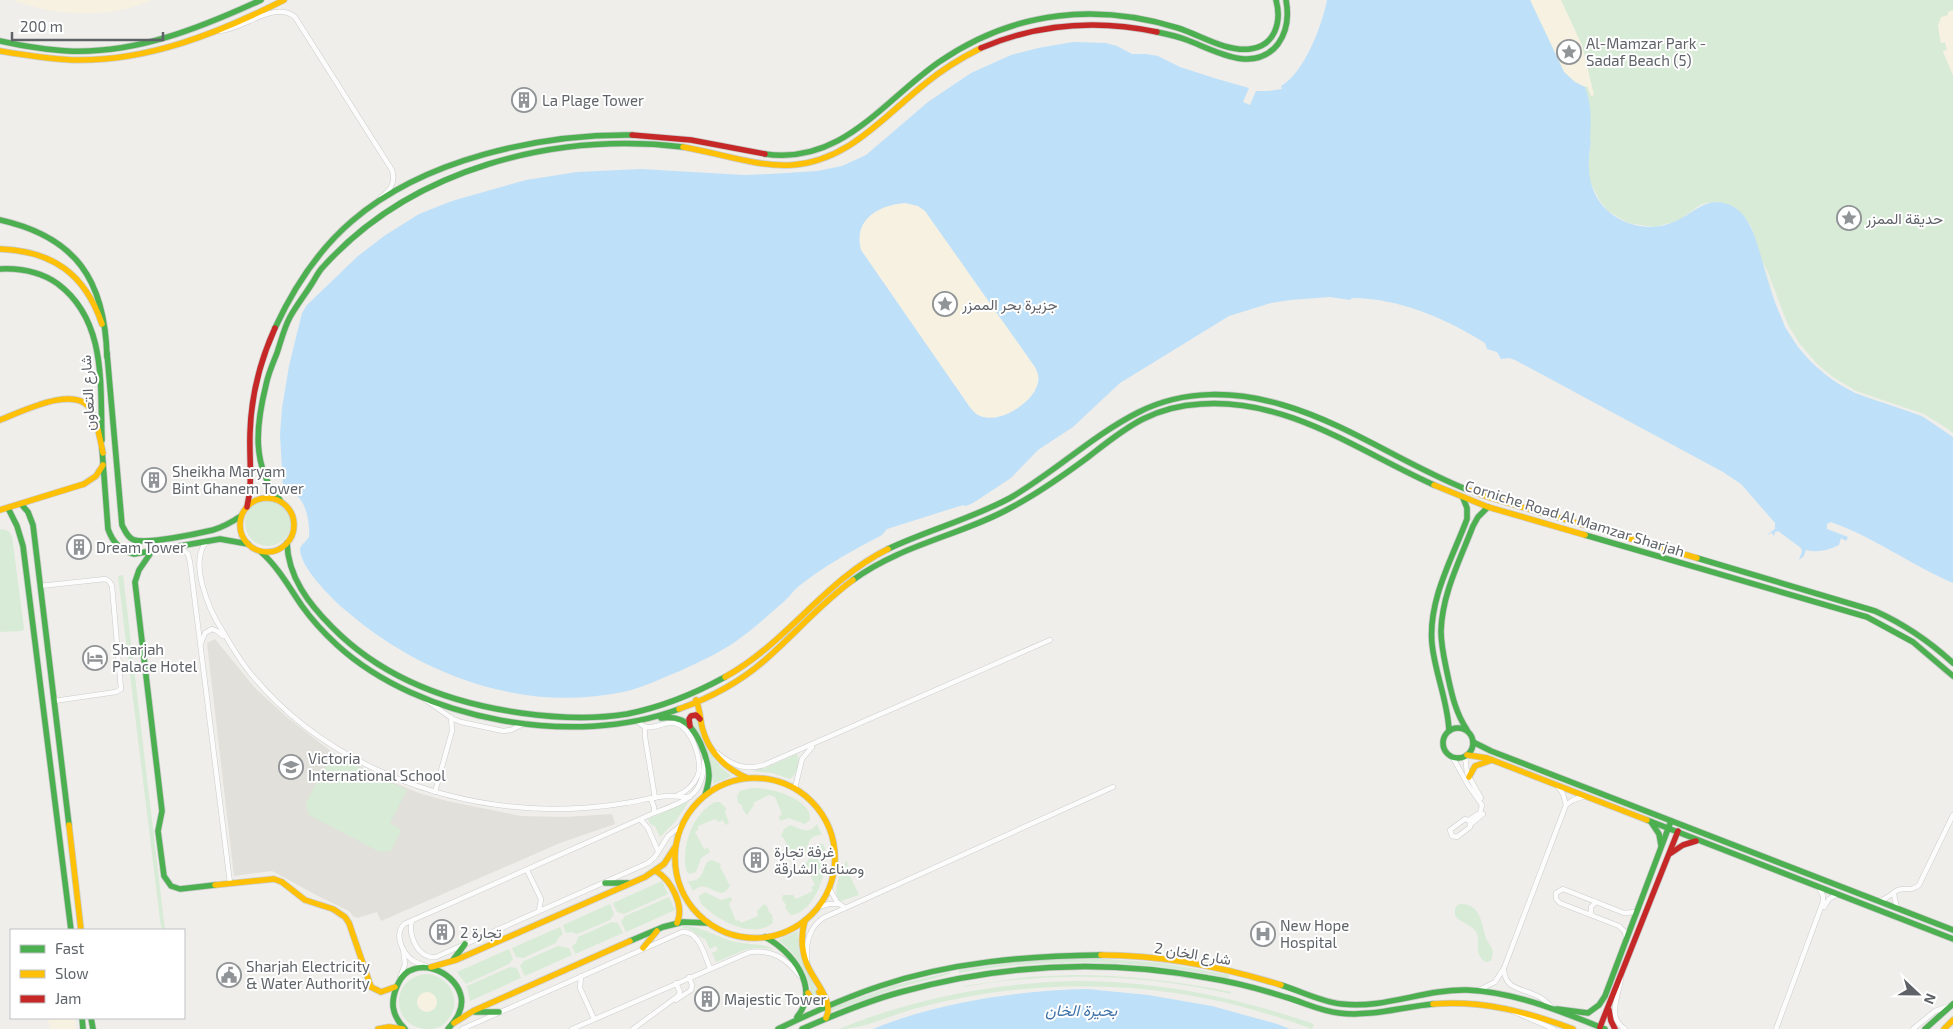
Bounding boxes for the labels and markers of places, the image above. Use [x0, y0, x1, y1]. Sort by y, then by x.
place label: Al-Mamzar Park - Sadaf Beach (5) [1586, 34, 1706, 69]
place icon: Al-Mamzar Park - Sadaf Beach (5) [1556, 39, 1582, 65]
building icon: La Plage Tower [511, 87, 537, 113]
place label: La Plage Tower [542, 91, 644, 109]
place icon: حديقة الممزر [1836, 205, 1862, 231]
place label: حديقة الممزر [1865, 209, 1943, 228]
place icon: جزيرة بحر الممزر [932, 291, 958, 317]
place label: جزيرة بحر الممزر [961, 295, 1057, 314]
place label: Sheikha Maryam Bint Ghanem Tower [172, 462, 304, 497]
building icon: Sheikha Maryam Bint Ghanem Tower [141, 467, 167, 493]
building icon: Dream Tower [66, 534, 92, 560]
place label: Dream Tower [96, 538, 186, 556]
place label: Sharjah Palace Hotel [112, 640, 198, 675]
hotel icon: Sharjah Palace Hotel [82, 645, 108, 671]
place label: Victoria International School [308, 749, 446, 784]
school or university icon: Victoria International School [278, 754, 304, 780]
place label: غرفة تجارة وصناعة الشارقة [774, 842, 864, 878]
building icon: غرفة تجارة وصناعة الشارقة [743, 847, 769, 873]
place label: New Hope Hospital [1280, 916, 1349, 951]
building icon: تجارة 2 [429, 919, 455, 945]
hospital icon: New Hope Hospital [1250, 921, 1276, 947]
place label: تجارة 2 [460, 923, 502, 942]
place label: Sharjah Electricity & Water Authority [246, 957, 370, 992]
public building icon: Sharjah Electricity & Water Authority [216, 962, 242, 988]
building icon: Majestic Tower [694, 986, 720, 1012]
place label: Majestic Tower [724, 990, 826, 1009]

